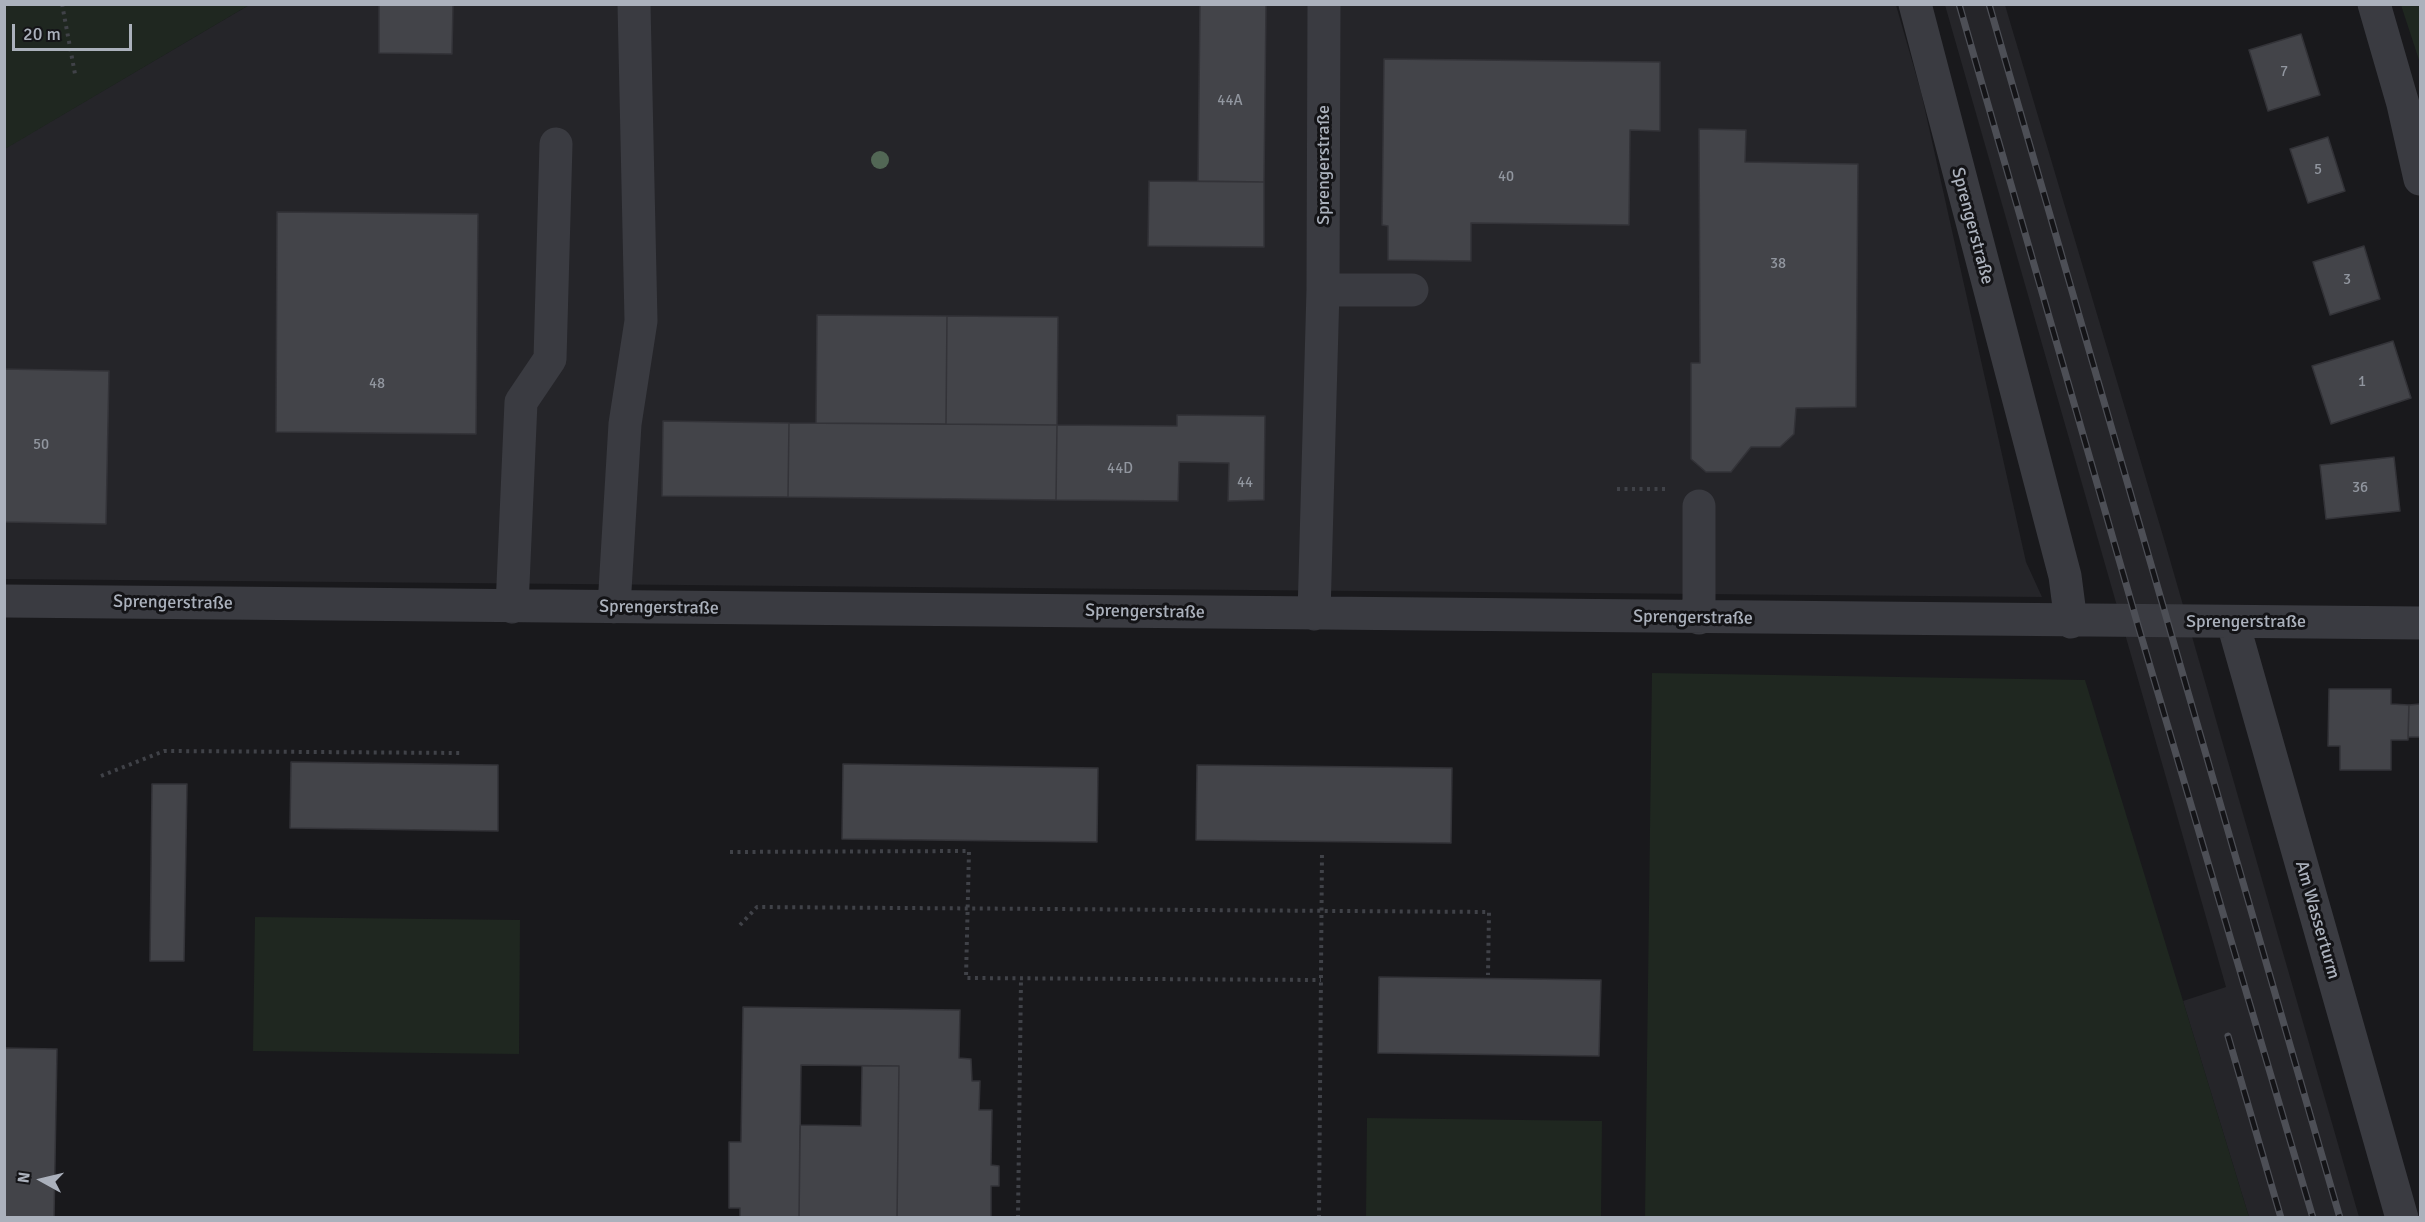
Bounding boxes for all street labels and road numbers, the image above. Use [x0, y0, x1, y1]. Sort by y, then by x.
street label: Sprengerstraße [1313, 105, 1335, 225]
street label: Sprengerstraße [1946, 165, 1998, 287]
street label: Sprengerstraße [113, 591, 233, 615]
street label: Sprengerstraße [599, 596, 719, 620]
street label: Sprengerstraße [1085, 600, 1205, 624]
street label: Sprengerstraße [1633, 606, 1753, 630]
street label: Sprengerstraße [2186, 611, 2306, 633]
street label: Am Wasserturm [2290, 858, 2344, 982]

